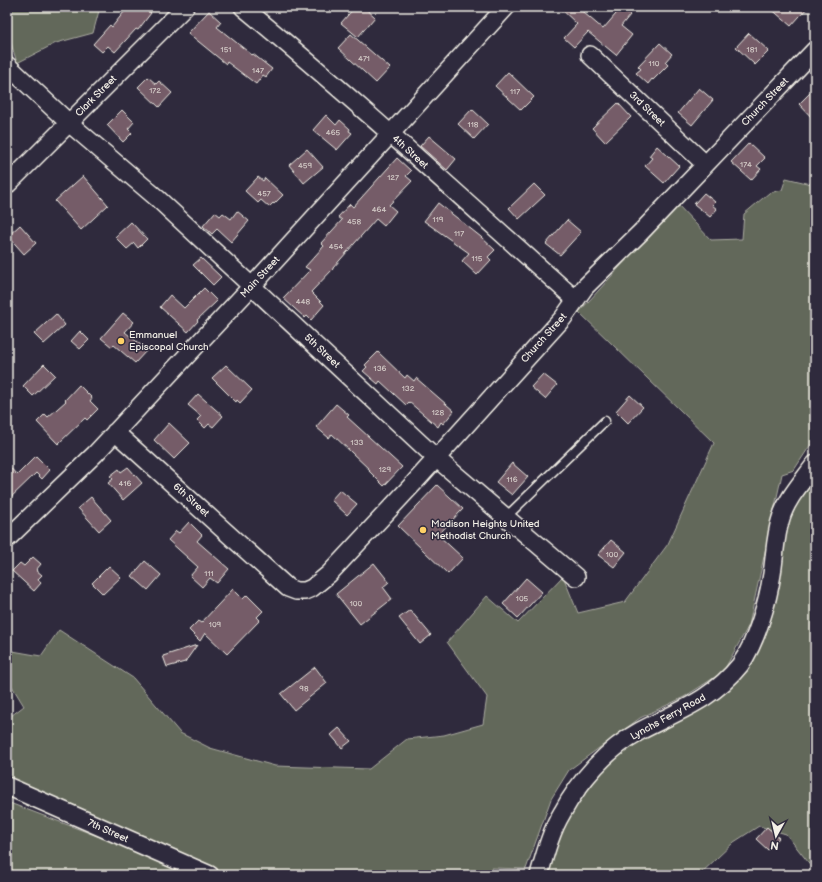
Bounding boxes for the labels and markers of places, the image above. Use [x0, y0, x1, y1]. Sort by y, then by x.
place label: Emmanuel Episcopal Church [129, 329, 209, 353]
marker: Emmanuel Episcopal Church [116, 336, 126, 346]
place label: Madison Heights United Methodist Church [431, 518, 540, 542]
marker: Madison Heights United Methodist Church [418, 525, 428, 535]

